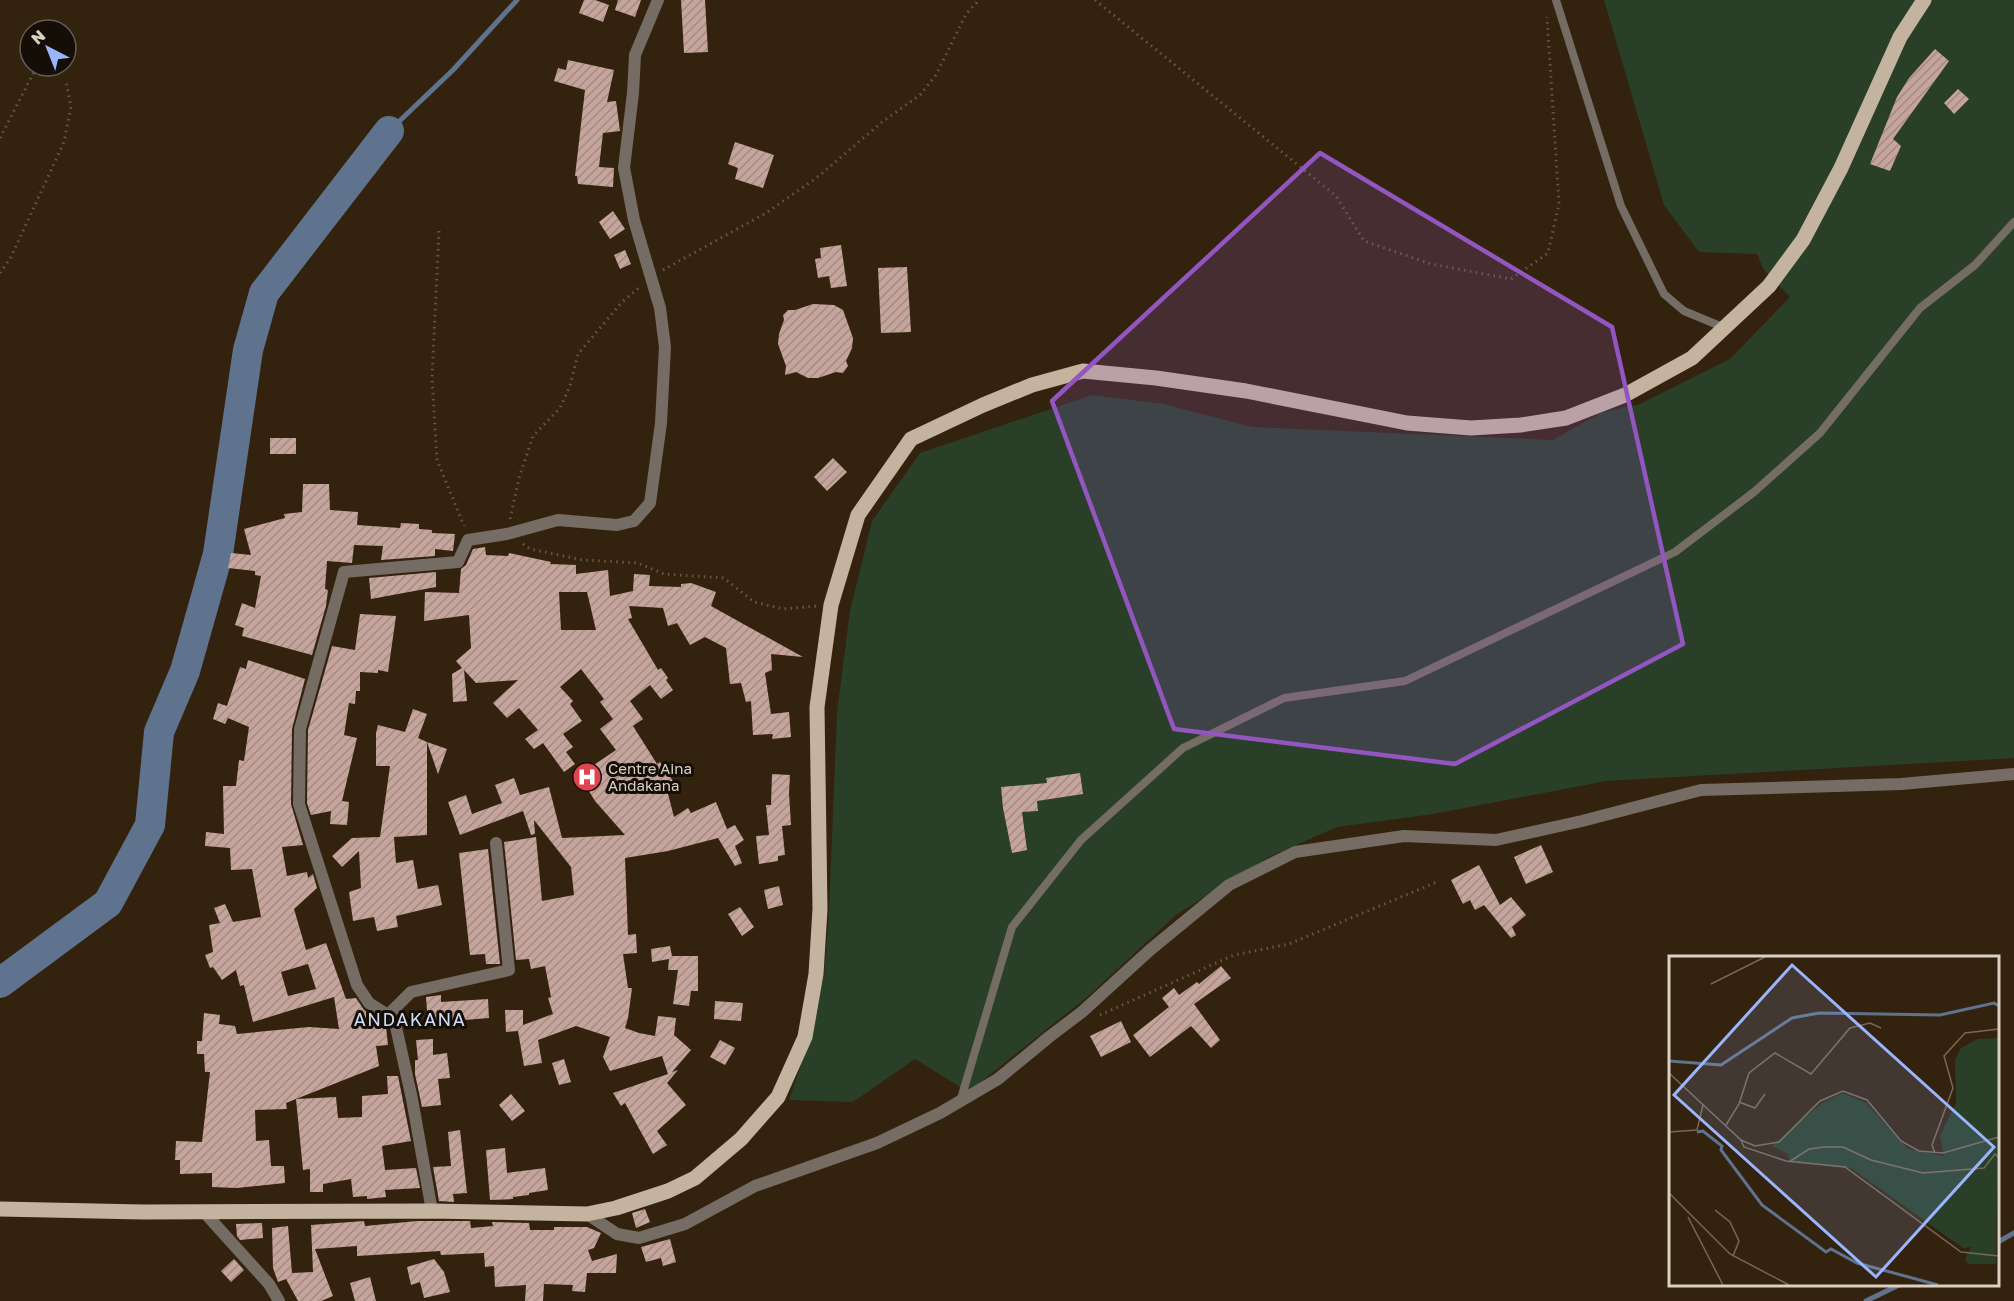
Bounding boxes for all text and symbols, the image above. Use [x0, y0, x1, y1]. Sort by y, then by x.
north arrow [18, 18, 78, 78]
text: N [27, 25, 49, 48]
place label: Centre Aina Andakana [608, 759, 692, 794]
hospital icon: Centre Aina Andakana [571, 761, 603, 793]
inset map [1669, 956, 1999, 1286]
district label: ANDAKANA [354, 1008, 466, 1030]

